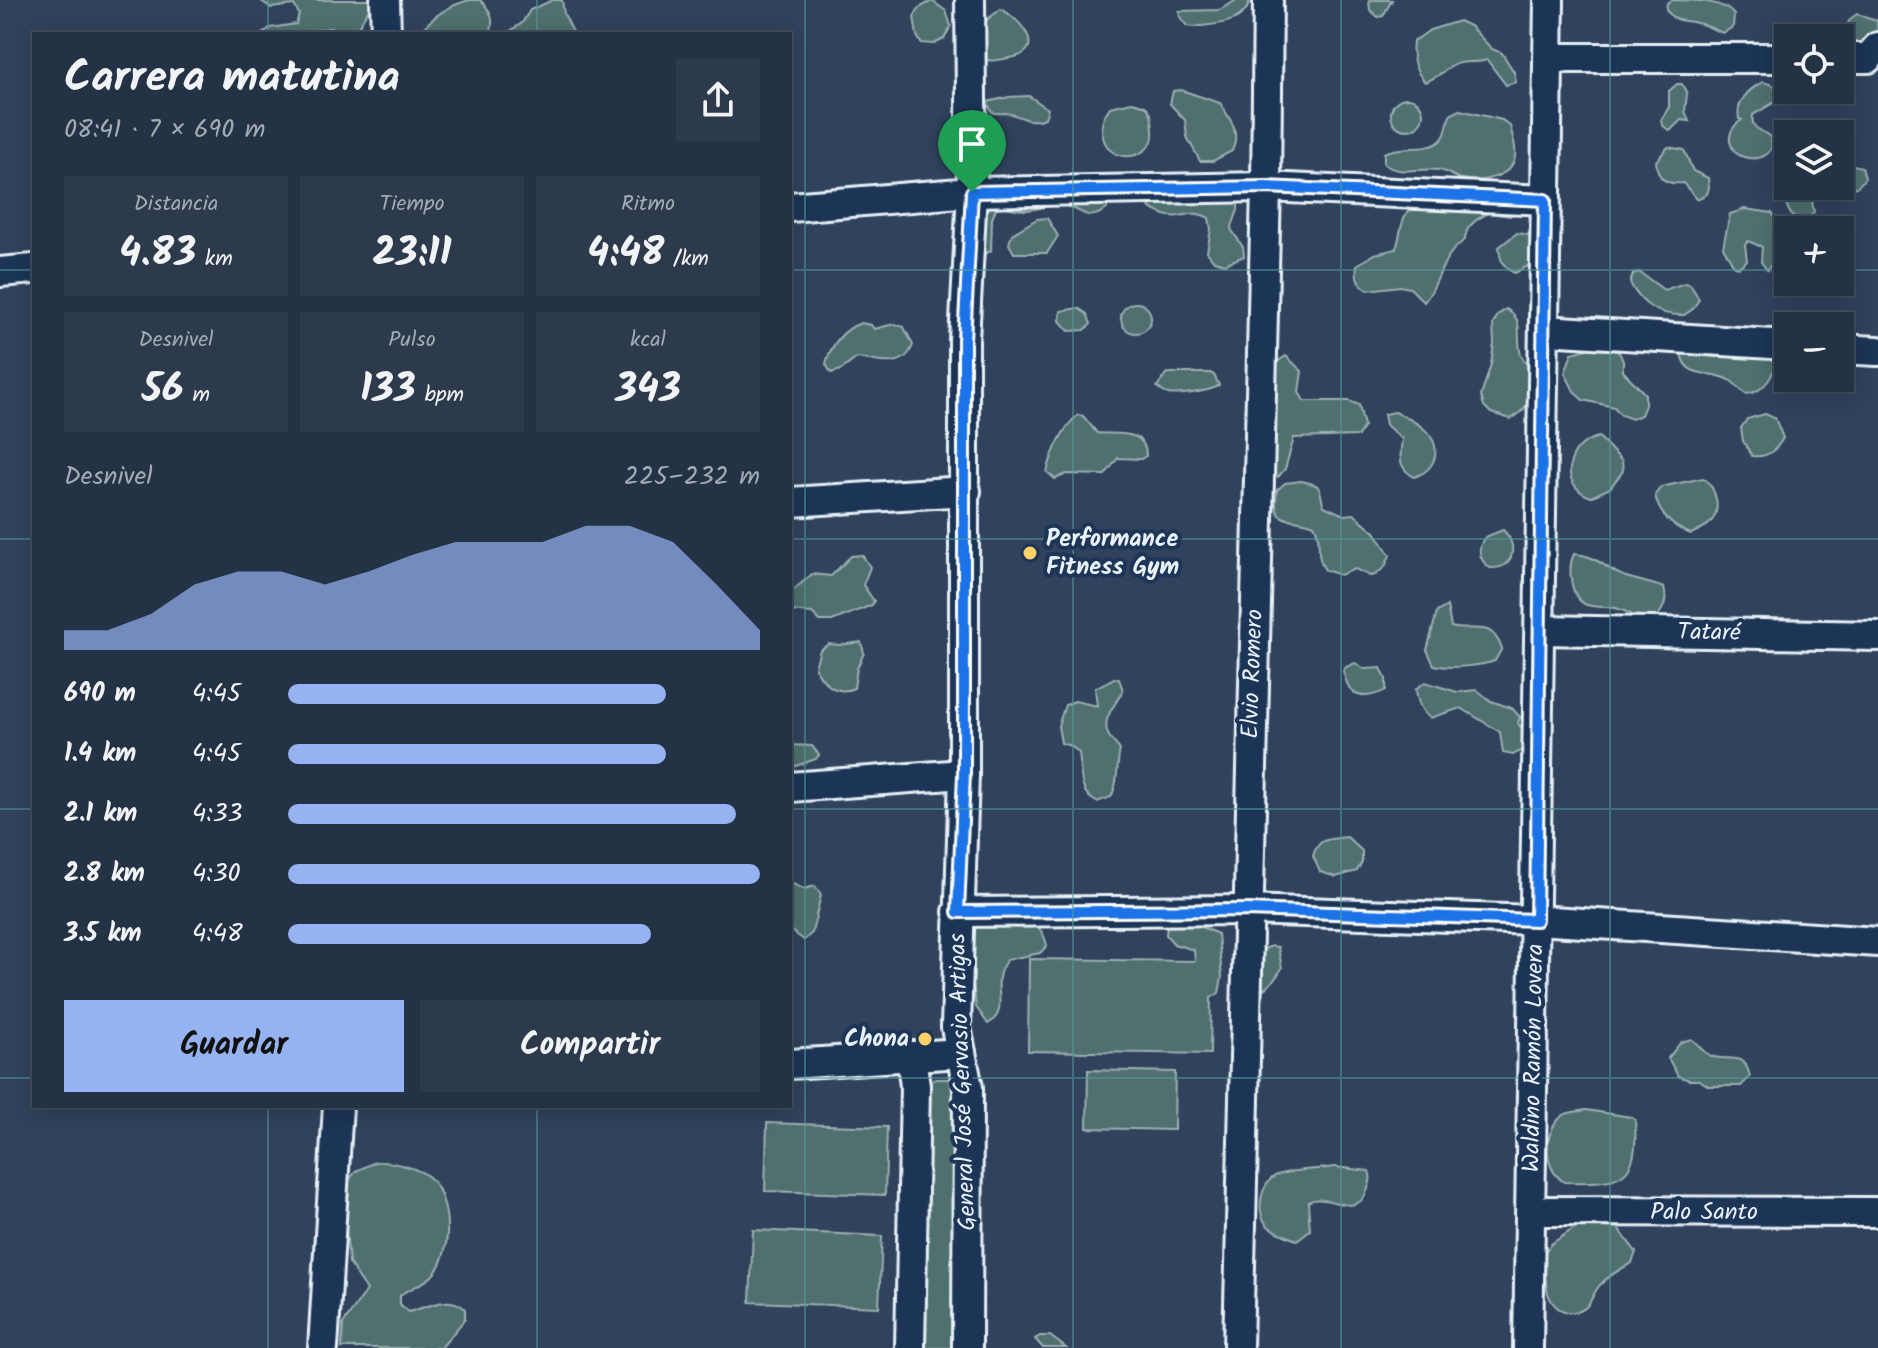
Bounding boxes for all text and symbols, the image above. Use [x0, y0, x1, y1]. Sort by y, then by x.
map controls [1774, 24, 1854, 392]
button: locate [1774, 24, 1854, 104]
text: Carrera matutina [64, 44, 400, 114]
button: share [676, 58, 760, 142]
text: 08:41 · 7 × 690 m [64, 109, 265, 151]
pin [938, 110, 1006, 192]
button: layers [1774, 120, 1854, 200]
icon: arrive [950, 122, 994, 166]
text: Distancia [134, 187, 218, 222]
text: Tiempo [380, 187, 444, 222]
text: Ritmo [621, 187, 675, 222]
button: + [1774, 216, 1854, 296]
text: 4.83 [119, 222, 196, 286]
text: 23:11 [372, 222, 452, 286]
text: 4:48 [587, 222, 664, 286]
text: km [196, 242, 233, 277]
text: /km [664, 242, 709, 277]
button: − [1774, 312, 1854, 392]
text: Desnivel [139, 323, 214, 358]
text: Pulso [388, 323, 436, 358]
text: kcal [630, 323, 666, 358]
text: 56 [142, 358, 184, 422]
text: 133 [360, 358, 416, 422]
text: 343 [615, 358, 681, 422]
text: m [184, 378, 210, 413]
text: bpm [416, 378, 464, 413]
text: Desnivel [64, 456, 153, 498]
text: 225–232 m [624, 456, 760, 498]
place label: Performance Fitness Gym [1046, 520, 1179, 587]
marker: Performance Fitness Gym [1021, 544, 1039, 562]
street label: Elvio Romero [1231, 608, 1275, 740]
street label: Tataré [1677, 613, 1742, 653]
text: 690 m [64, 673, 136, 715]
text: 4:45 [192, 673, 241, 715]
text: 1.4 km [64, 733, 136, 775]
text: 4:45 [192, 733, 241, 775]
text: 2.1 km [64, 793, 137, 835]
text: 4:33 [192, 793, 242, 835]
text: 2.8 km [64, 853, 145, 895]
text: 4:30 [192, 853, 241, 895]
text: 3.5 km [64, 913, 142, 955]
text: 4:48 [192, 913, 243, 955]
street label: General José Gervasio Artigas [938, 932, 988, 1232]
street label: Waldino Ramón Lovera [1513, 943, 1555, 1173]
button: Guardar [64, 1000, 404, 1092]
button: Compartir [420, 1000, 760, 1092]
place label: Chona [844, 1020, 909, 1059]
marker: Chona [916, 1030, 934, 1048]
street label: Palo Santo [1650, 1193, 1758, 1232]

